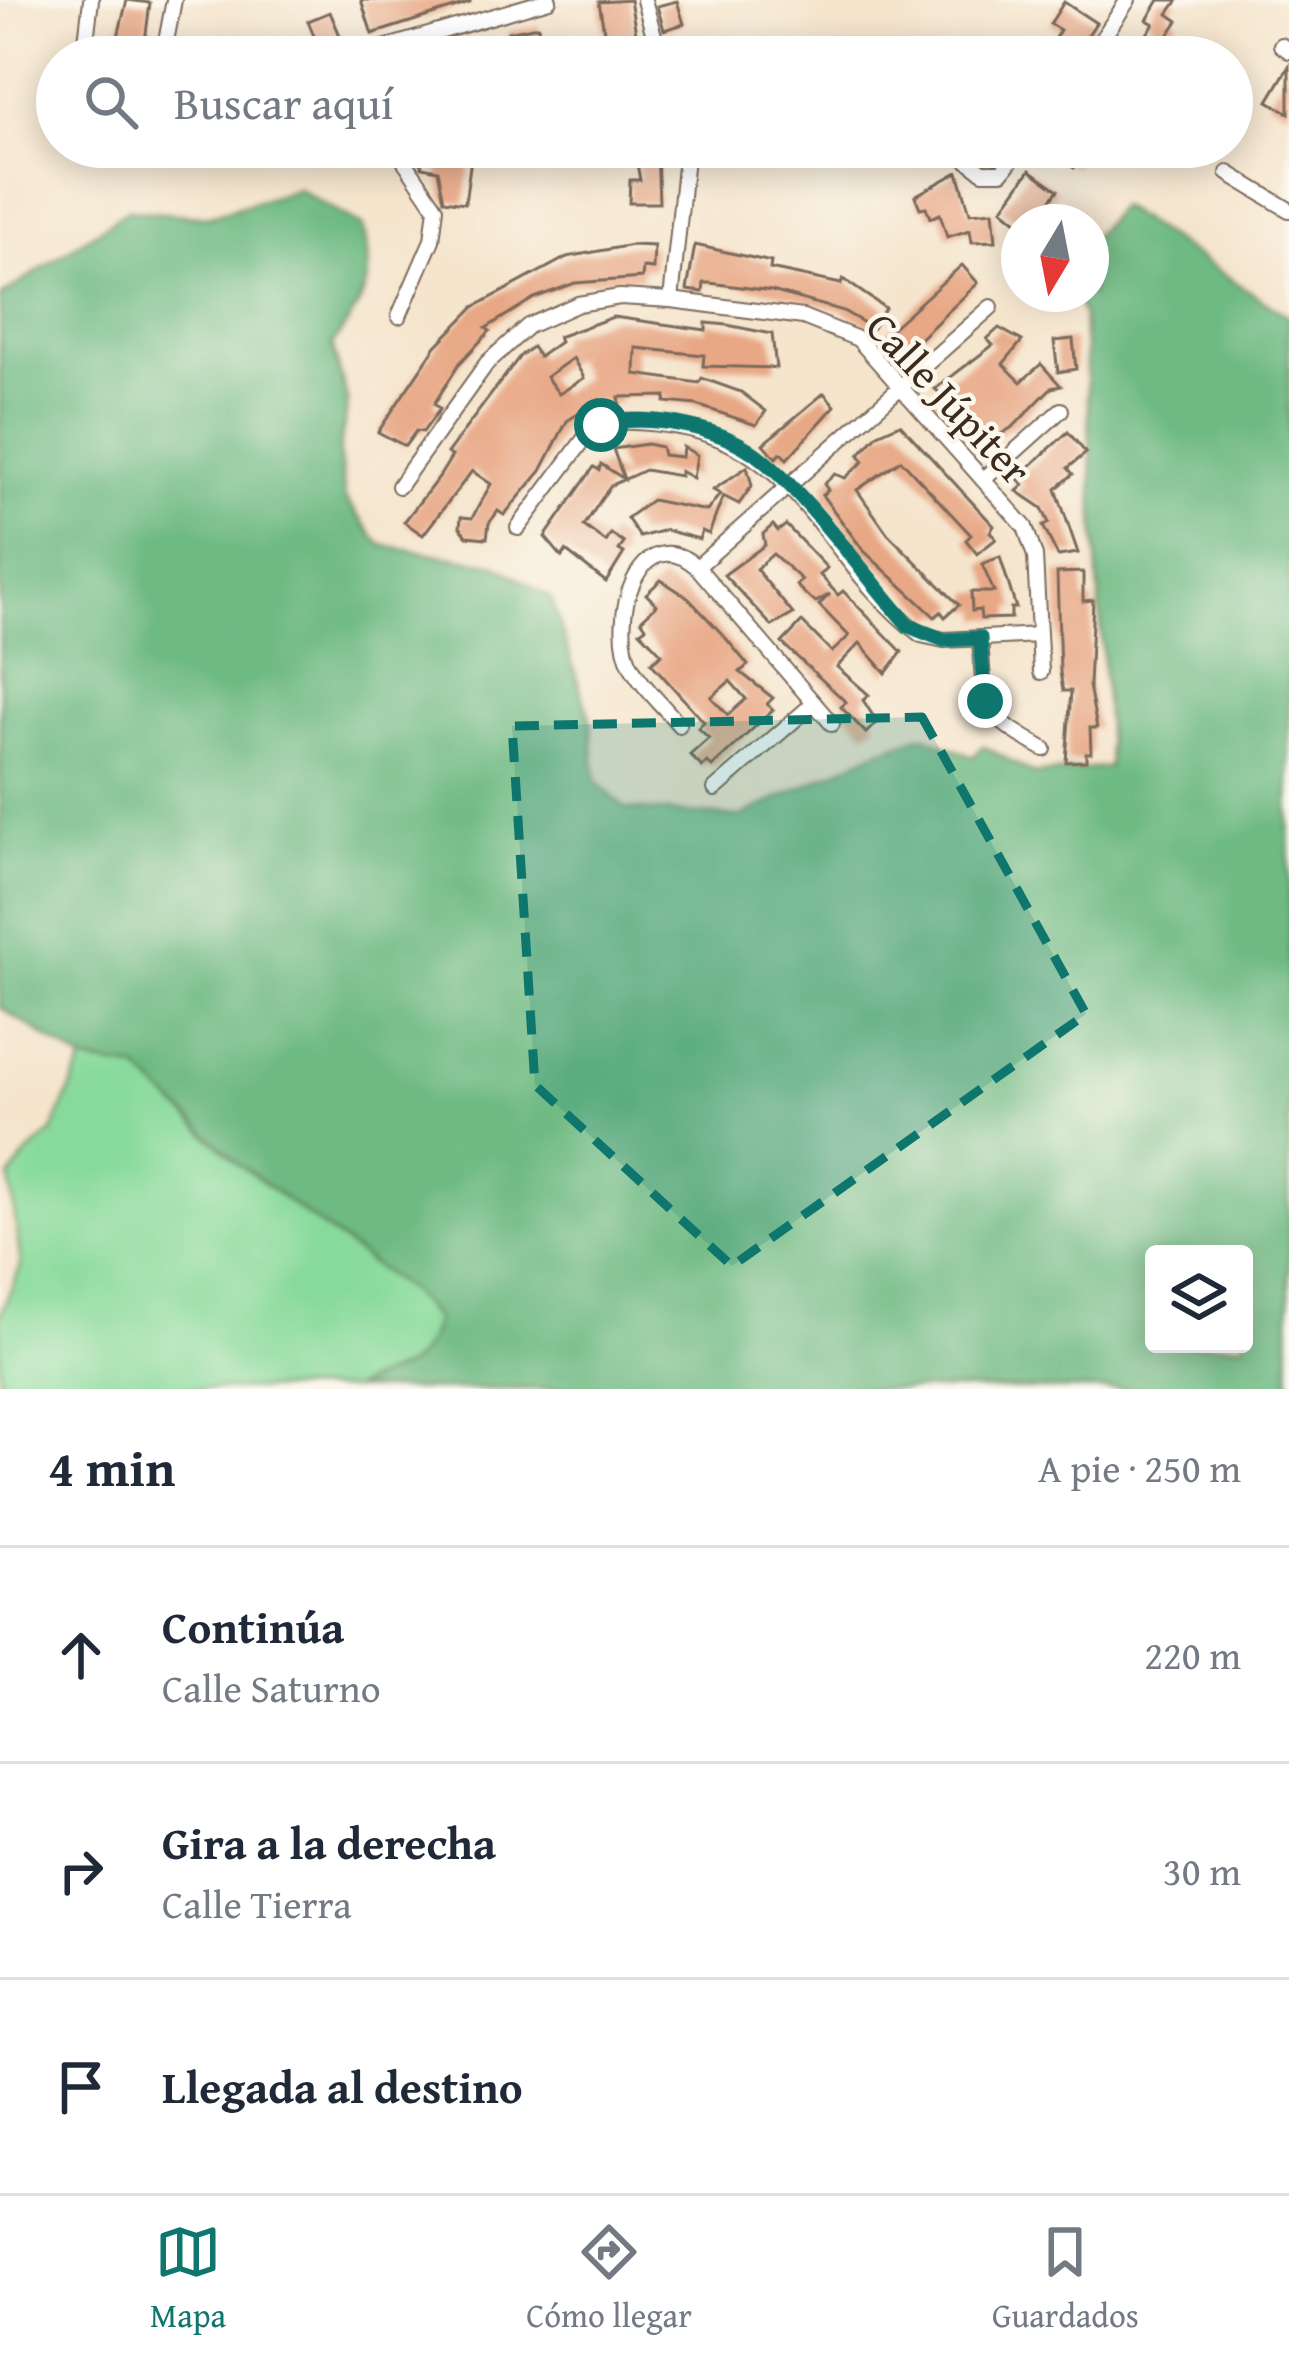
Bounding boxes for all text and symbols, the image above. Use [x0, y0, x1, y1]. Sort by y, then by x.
search box [36, 36, 1253, 168]
icon: search [78, 69, 144, 135]
text: Buscar aquí [174, 70, 393, 135]
north arrow [1001, 204, 1109, 312]
street label: Calle Júpiter [853, 297, 1046, 498]
route start [574, 398, 628, 452]
route end [958, 674, 1012, 728]
map controls [1145, 1245, 1253, 1353]
button: layers [1145, 1245, 1253, 1353]
text: 4 min [48, 1430, 175, 1505]
text: A pie · 250 m [1038, 1439, 1241, 1496]
text: Continúa [162, 1594, 344, 1659]
icon: ahead [48, 1622, 114, 1688]
text: 220 m [1144, 1626, 1241, 1683]
text: Calle Saturno [162, 1659, 381, 1716]
text: Gira a la derecha [162, 1810, 496, 1875]
icon: right [48, 1838, 114, 1904]
text: 30 m [1163, 1842, 1241, 1899]
text: Calle Tierra [162, 1875, 352, 1932]
icon: arrive [48, 2054, 114, 2120]
text: Llegada al destino [162, 2054, 523, 2119]
tab: Mapa [150, 2219, 226, 2339]
tab: Cómo llegar [526, 2219, 692, 2339]
tab: Guardados [992, 2219, 1139, 2339]

